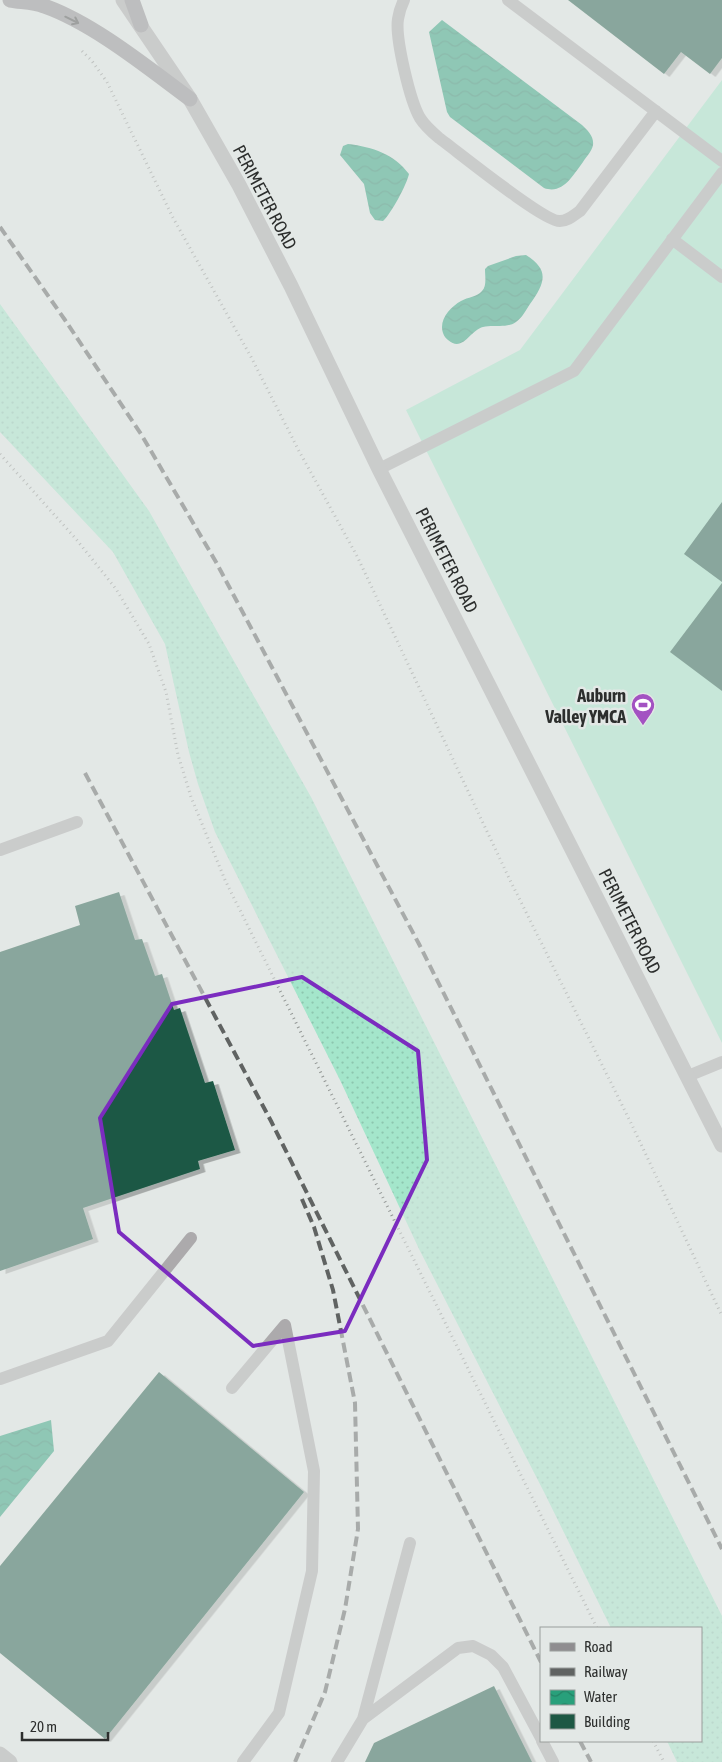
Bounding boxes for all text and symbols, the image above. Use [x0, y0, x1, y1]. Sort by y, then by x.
one-way arrow [65, 15, 80, 25]
street label: PERIMETER ROAD [229, 141, 301, 253]
street label: PERIMETER ROAD [412, 504, 482, 616]
place label: Auburn Valley YMCA [544, 685, 626, 727]
sports icon: Auburn Valley YMCA [630, 692, 656, 726]
street label: PERIMETER ROAD [595, 865, 665, 977]
legend [540, 1627, 702, 1742]
text: Road [584, 1638, 613, 1655]
text: Railway [584, 1663, 628, 1680]
text: Water [584, 1688, 617, 1705]
scale bar [22, 1710, 109, 1742]
text: Building [584, 1713, 630, 1730]
text: 20 m [30, 1718, 57, 1735]

